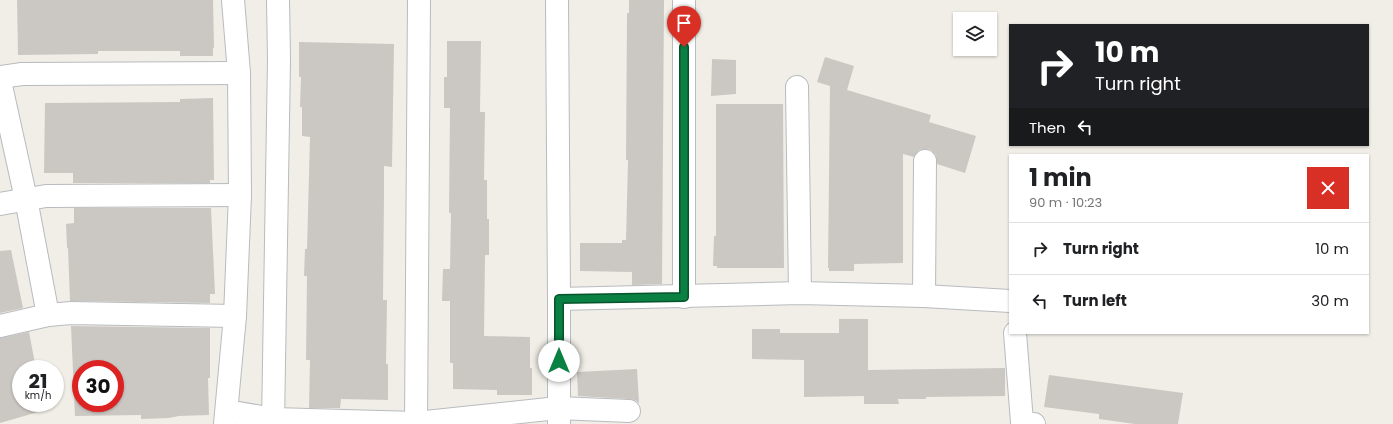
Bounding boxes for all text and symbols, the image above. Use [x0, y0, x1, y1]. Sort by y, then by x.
pin [667, 6, 701, 47]
icon: arrive [673, 12, 695, 34]
map controls [953, 12, 997, 56]
button: layers [953, 12, 997, 56]
text: 10 m [1095, 33, 1159, 72]
icon: right [1029, 40, 1081, 92]
text: Turn right [1095, 71, 1181, 96]
icon: left [1074, 116, 1096, 138]
text: Then [1029, 117, 1066, 138]
text: 1 min [1029, 161, 1092, 194]
button: close [1307, 167, 1349, 209]
text: 90 m · 10:23 [1029, 193, 1102, 212]
icon: right [1029, 238, 1051, 260]
text: Turn right [1063, 238, 1139, 259]
text: 10 m [1315, 238, 1349, 259]
icon: left [1029, 290, 1051, 312]
text: Turn left [1063, 290, 1127, 311]
text: 30 m [1311, 290, 1349, 311]
position arrow [538, 340, 580, 382]
speed limit sign: 30 [72, 360, 124, 412]
text: 21 [29, 367, 47, 395]
text: km/h [25, 388, 51, 403]

